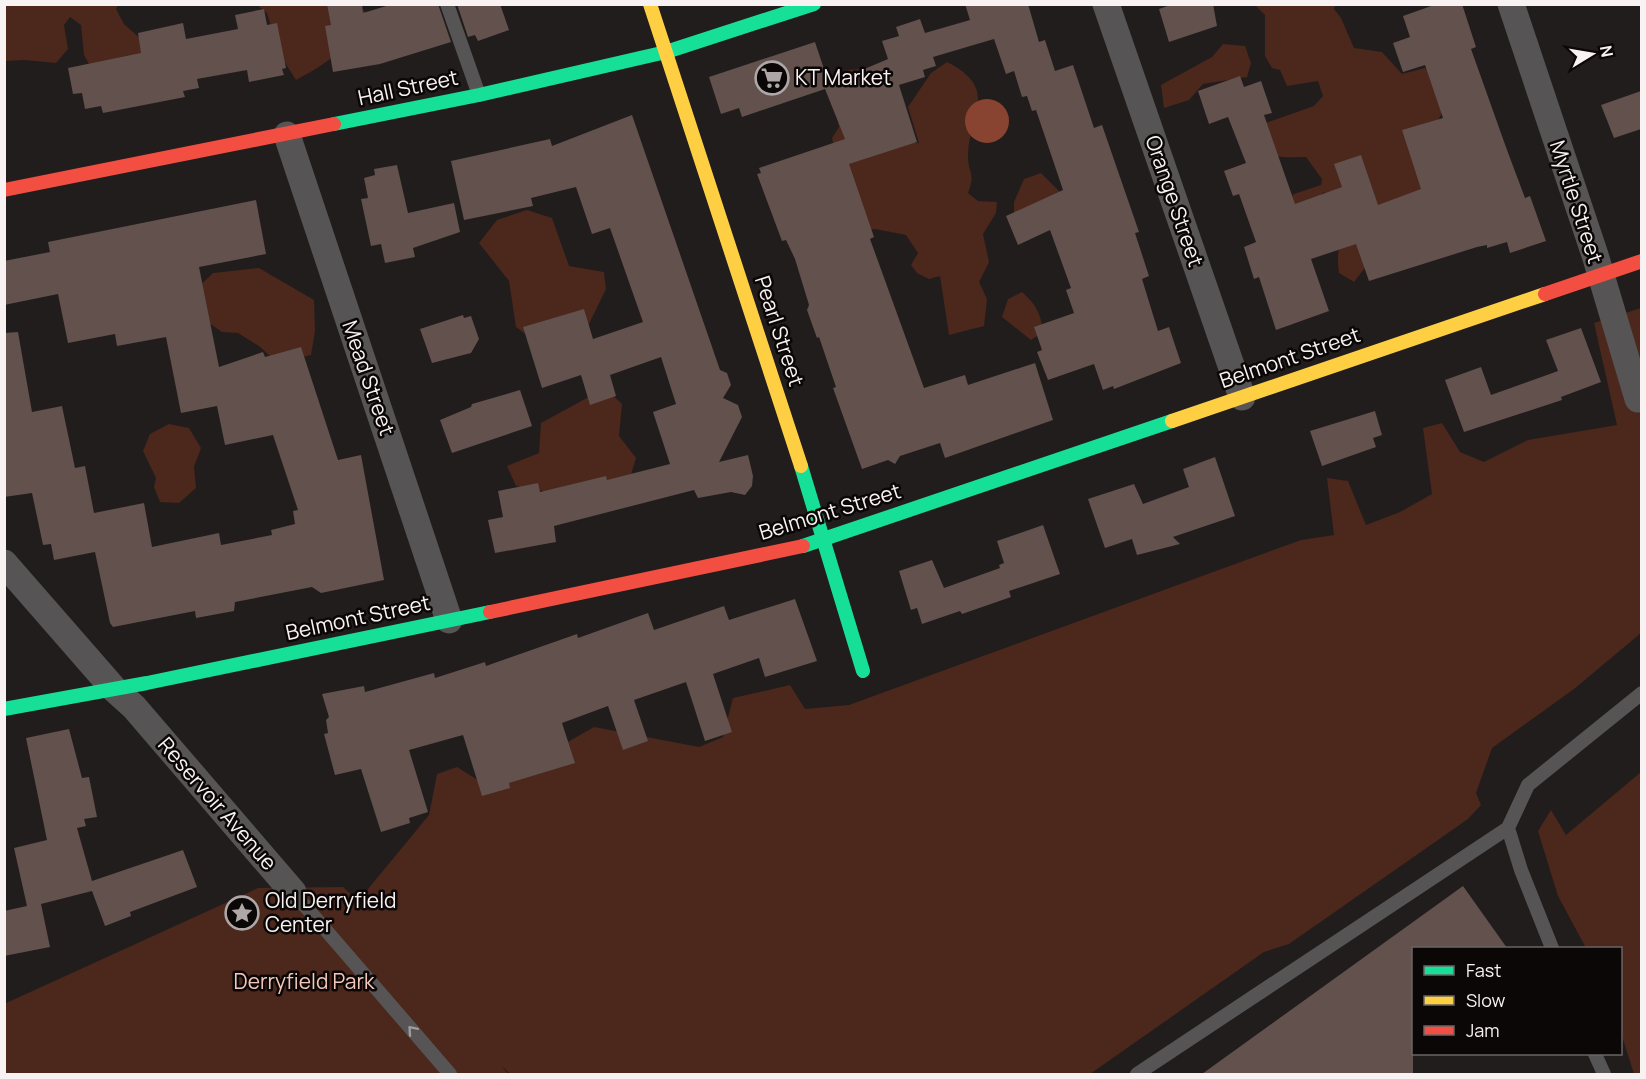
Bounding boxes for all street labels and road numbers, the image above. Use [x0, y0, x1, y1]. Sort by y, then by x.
street label: Hall Street [355, 63, 460, 111]
street label: Orange Street [1139, 131, 1210, 270]
street label: Myrtle Street [1544, 137, 1610, 267]
street label: Pearl Street [749, 272, 811, 390]
street label: Mead Street [336, 317, 402, 439]
street label: Belmont Street [1216, 320, 1364, 394]
street label: Belmont Street [755, 476, 904, 546]
street label: Belmont Street [283, 588, 433, 646]
street label: Reservoir Avenue [152, 731, 283, 876]

